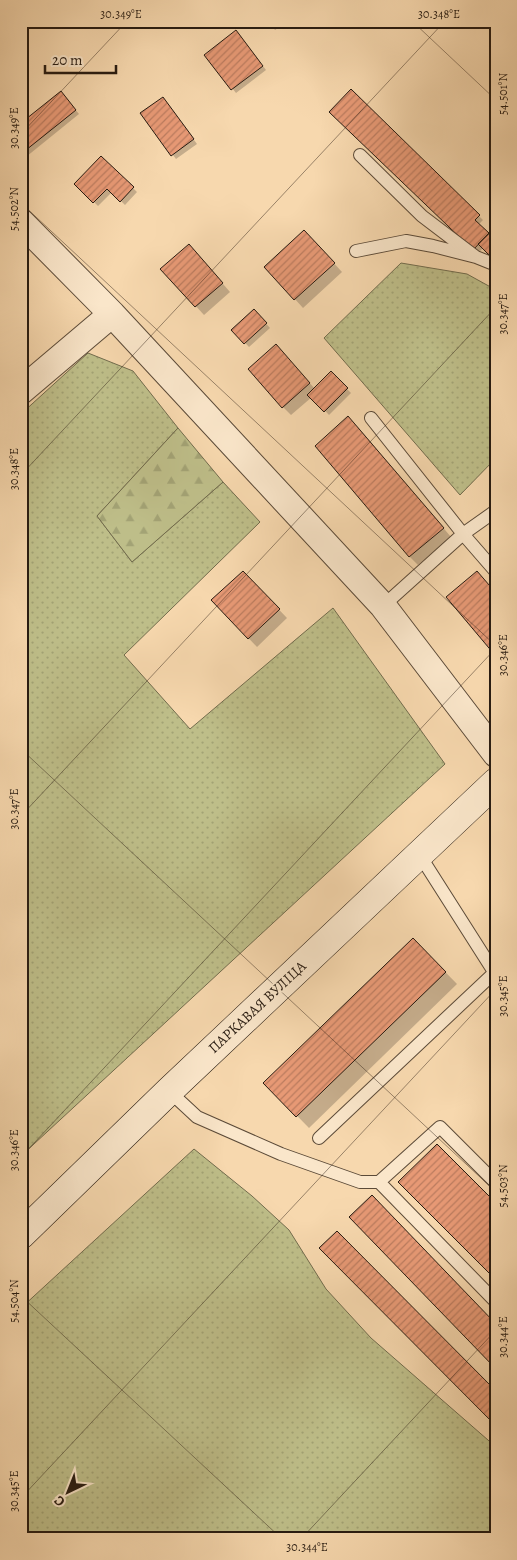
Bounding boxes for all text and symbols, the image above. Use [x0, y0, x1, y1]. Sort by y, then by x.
text: 30.349°E [100, 6, 142, 22]
text: 30.348°E [418, 6, 460, 22]
scale bar [45, 42, 116, 74]
text: 20 m [52, 50, 83, 70]
text: 54.501°N [495, 73, 511, 115]
text: 30.349°E [6, 107, 22, 149]
text: 54.502°N [6, 187, 22, 231]
text: 30.347°E [495, 293, 511, 335]
text: 30.348°E [6, 448, 22, 490]
text: 30.346°E [495, 634, 511, 676]
text: 30.347°E [6, 788, 22, 830]
street label: ПАРКАВАЯ ВУЛІЦА [204, 956, 310, 1058]
text: 30.345°E [495, 975, 511, 1017]
text: 30.346°E [6, 1129, 22, 1171]
text: 54.503°N [495, 1164, 511, 1208]
text: 54.504°N [6, 1279, 22, 1323]
text: 30.344°E [495, 1316, 511, 1358]
north arrow [42, 1468, 92, 1518]
text: 30.345°E [6, 1470, 22, 1512]
text: С [50, 1491, 69, 1511]
text: 30.344°E [286, 1539, 328, 1555]

